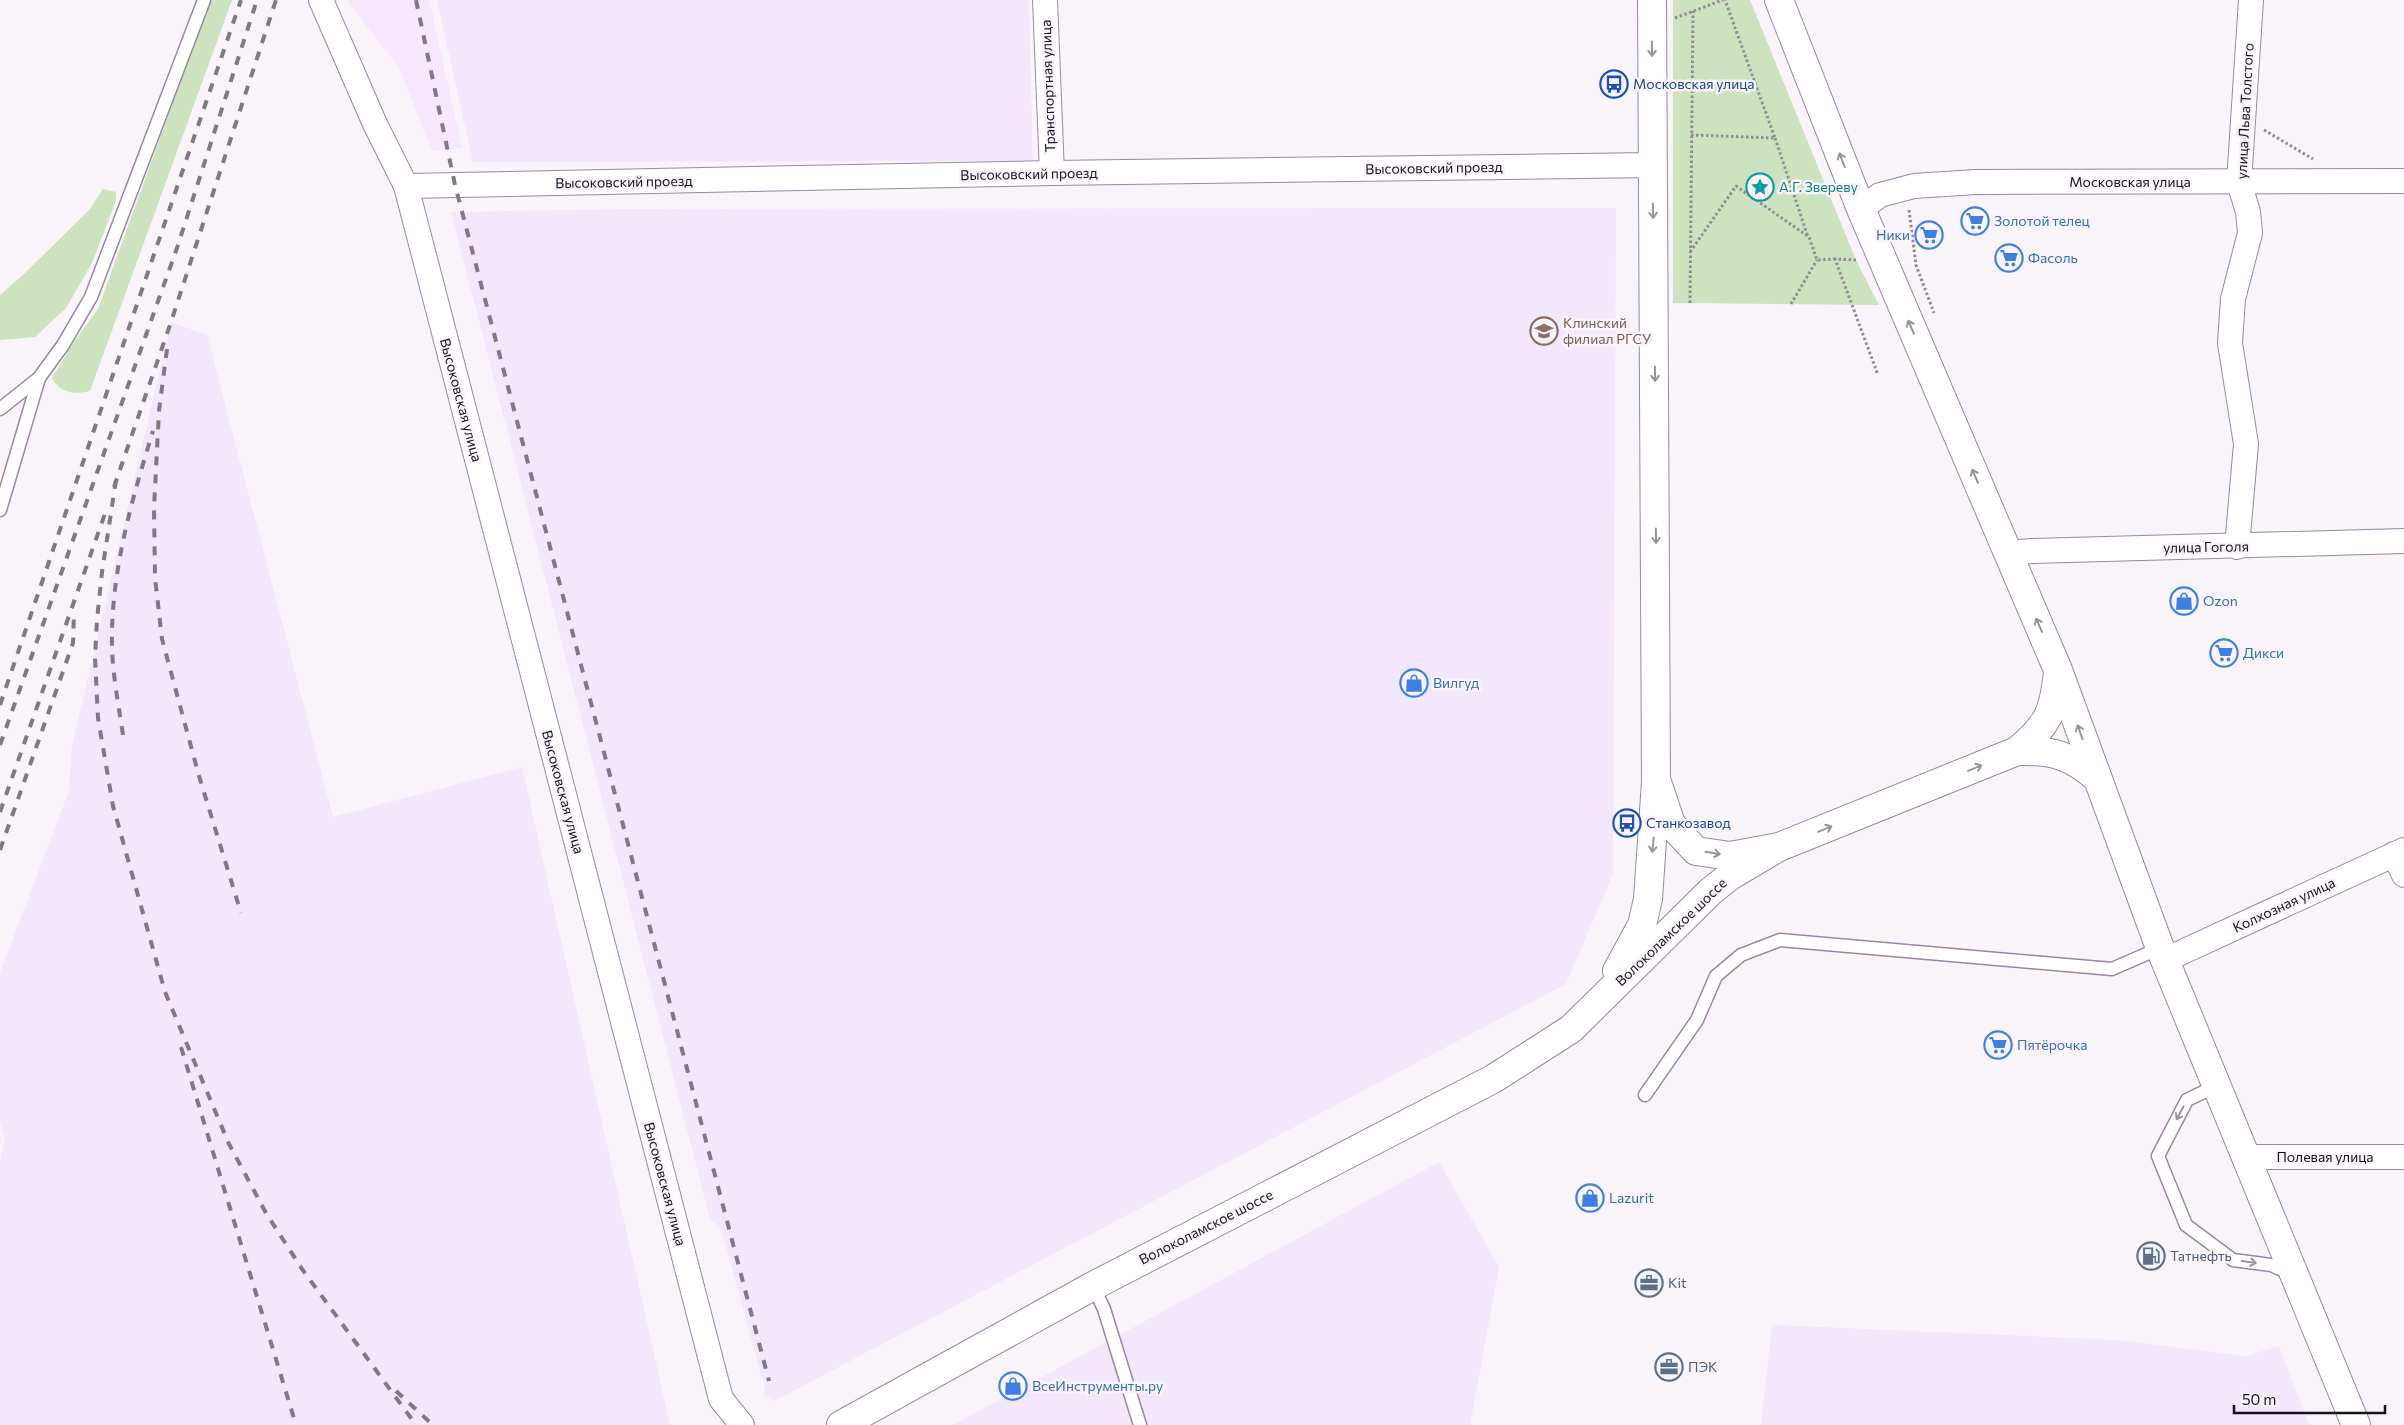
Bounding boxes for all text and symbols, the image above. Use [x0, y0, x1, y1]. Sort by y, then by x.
street label: Транспортная улица [1037, 19, 1058, 153]
one-way arrow [1647, 40, 1657, 56]
street label: улица Льва Толстого [2232, 42, 2257, 180]
bus stop icon: Московская улица [1599, 69, 1629, 99]
place label: Московская улица [1633, 75, 1755, 92]
one-way arrow [1837, 153, 1846, 169]
street label: Высоковский проезд [1365, 158, 1503, 177]
street label: Высоковский проезд [960, 164, 1098, 183]
street label: Высоковский проезд [555, 172, 693, 191]
place icon: А.Г. Звереву [1745, 172, 1775, 202]
street label: Московская улица [2069, 173, 2191, 190]
place label: А.Г. Звереву [1779, 178, 1858, 195]
one-way arrow [1648, 202, 1658, 219]
supermarket icon: Золотой телец [1960, 206, 1990, 236]
place label: Золотой телец [1994, 212, 2090, 229]
supermarket icon: Ники [1914, 220, 1944, 250]
place label: Ники [1876, 226, 1910, 243]
supermarket icon: Фасоль [1994, 243, 2024, 273]
place label: Фасоль [2028, 249, 2078, 266]
place label: Клинский филиал РГСУ [1563, 314, 1652, 347]
school or university icon: Клинский филиал РГСУ [1529, 316, 1559, 346]
one-way arrow [1906, 319, 1915, 334]
street label: Высоковская улица [437, 336, 486, 464]
one-way arrow [1650, 365, 1660, 381]
one-way arrow [1969, 469, 1979, 484]
one-way arrow [1651, 528, 1661, 544]
street label: улица Гоголя [2163, 537, 2249, 556]
shop icon: Ozon [2169, 586, 2199, 616]
place label: Ozon [2203, 592, 2238, 609]
one-way arrow [2033, 618, 2042, 633]
supermarket icon: Дикси [2209, 638, 2239, 668]
place label: Дикси [2243, 644, 2284, 661]
shop icon: Вилгуд [1399, 668, 1429, 698]
place label: Вилгуд [1433, 674, 1479, 691]
one-way arrow [2075, 724, 2085, 740]
street label: Высоковская улица [539, 728, 588, 856]
one-way arrow [1967, 762, 1982, 772]
bus stop icon: Станкозавод [1612, 808, 1642, 838]
place label: Станкозавод [1646, 814, 1731, 831]
one-way arrow [1817, 823, 1832, 832]
one-way arrow [1648, 837, 1657, 853]
one-way arrow [1705, 849, 1721, 859]
street label: Колхозная улица [2230, 873, 2338, 936]
street label: Волоколамское шоссе [1611, 874, 1730, 989]
supermarket icon: Пятёрочка [1983, 1030, 2013, 1060]
place label: Пятёрочка [2017, 1036, 2087, 1053]
one-way arrow [2175, 1106, 2185, 1121]
street label: Высоковская улица [641, 1120, 690, 1248]
street label: Полевая улица [2276, 1148, 2374, 1165]
shop icon: Lazurit [1575, 1183, 1605, 1213]
street label: Волоколамское шоссе [1136, 1185, 1276, 1268]
place label: Lazurit [1609, 1189, 1654, 1206]
fuel station icon: Татнефть [2136, 1241, 2166, 1271]
place label: Татнефть [2170, 1247, 2232, 1264]
one-way arrow [2241, 1257, 2257, 1267]
office icon: Kit [1634, 1268, 1664, 1298]
place label: Kit [1668, 1274, 1687, 1291]
office icon: ПЭК [1654, 1352, 1684, 1382]
place label: ПЭК [1688, 1358, 1717, 1375]
shop icon: ВсеИнструменты.ру [998, 1371, 1028, 1401]
place label: ВсеИнструменты.ру [1032, 1377, 1163, 1394]
scale bar [2234, 1382, 2385, 1414]
text: 50 m [2242, 1390, 2276, 1408]

